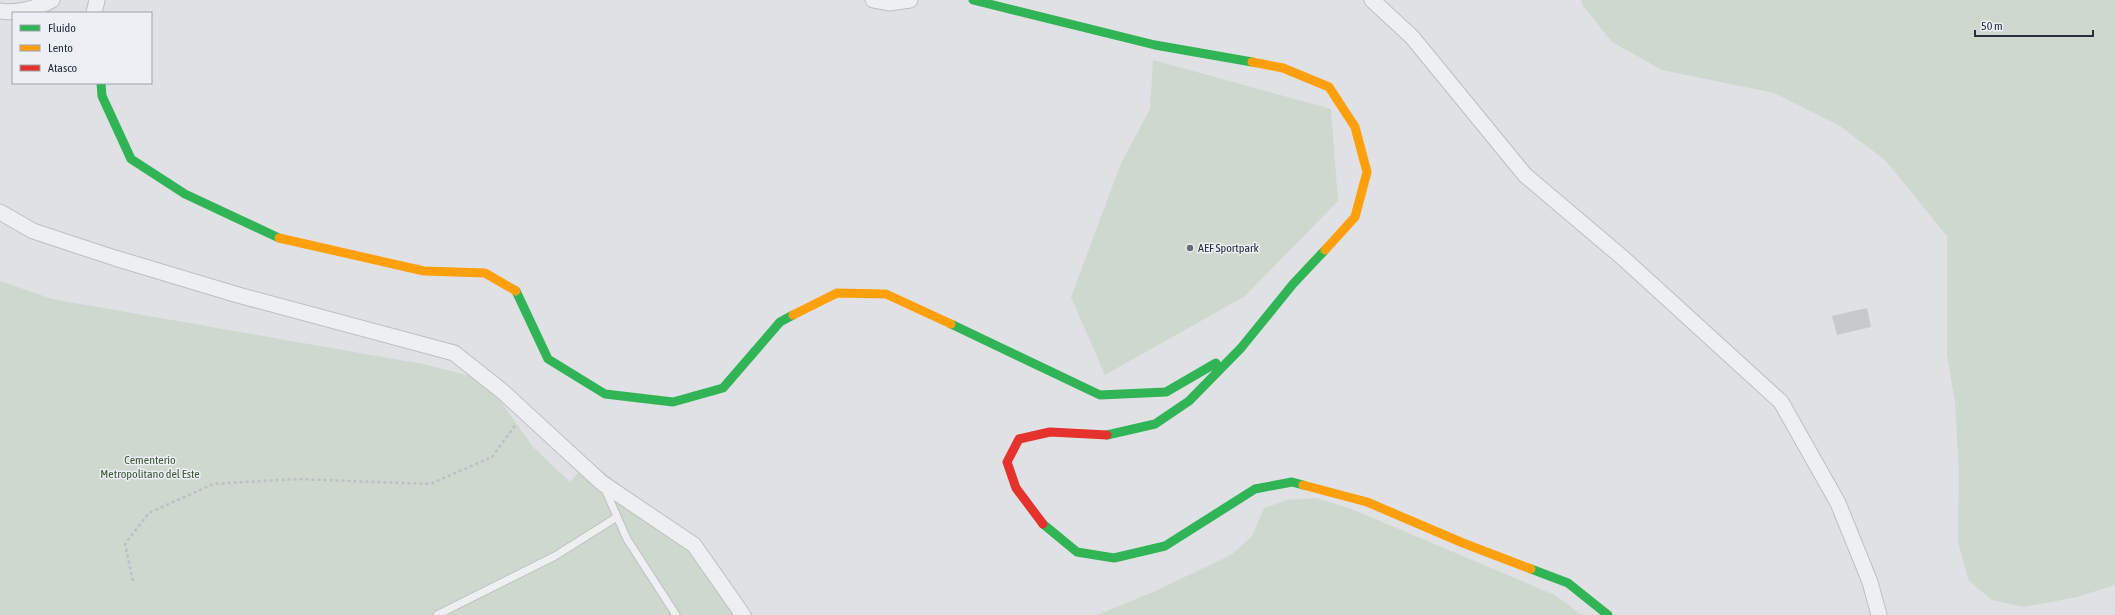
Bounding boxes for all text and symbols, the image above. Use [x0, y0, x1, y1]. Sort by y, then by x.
legend [12, 12, 152, 84]
scale bar [1975, 12, 2093, 38]
text: 50 m [1981, 19, 2003, 33]
text: Fluido [48, 21, 76, 35]
text: Lento [48, 41, 73, 55]
text: Atasco [48, 61, 78, 75]
place label: AEF Sportpark [1198, 241, 1260, 255]
marker: AEF Sportpark [1185, 243, 1195, 253]
park label: Cementerio Metropolitano del Este [100, 453, 200, 481]

